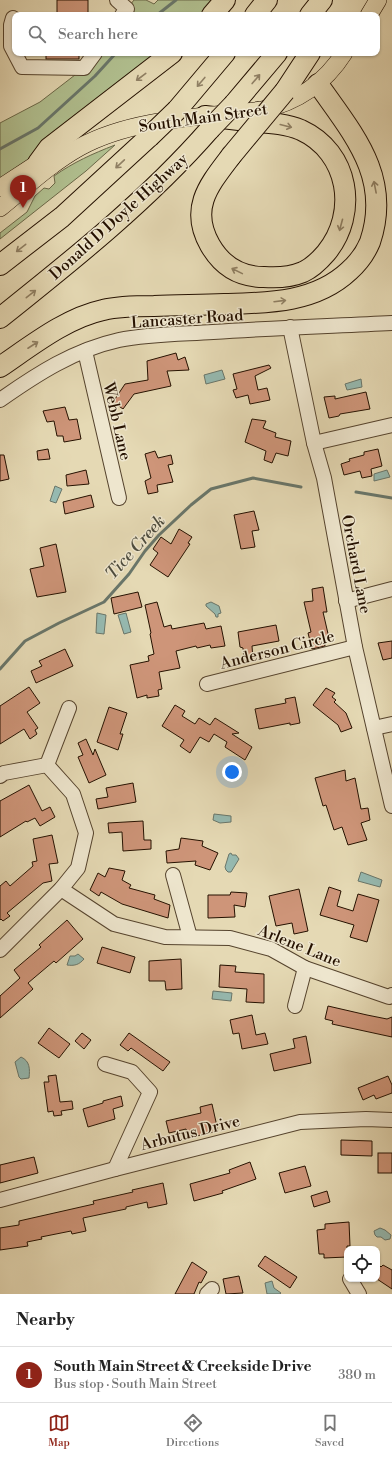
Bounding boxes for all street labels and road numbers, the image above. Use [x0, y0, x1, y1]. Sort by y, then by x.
street label: South Main Street [137, 99, 269, 137]
street label: Donald D Doyle Highway [45, 149, 192, 284]
street label: Lancaster Road [130, 305, 244, 333]
street label: Webb Lane [98, 379, 136, 462]
street label: Orchard Lane [337, 513, 375, 615]
street label: Anderson Circle [217, 626, 337, 674]
street label: Arlene Lane [254, 920, 344, 972]
street label: Arbutus Drive [137, 1111, 242, 1155]

